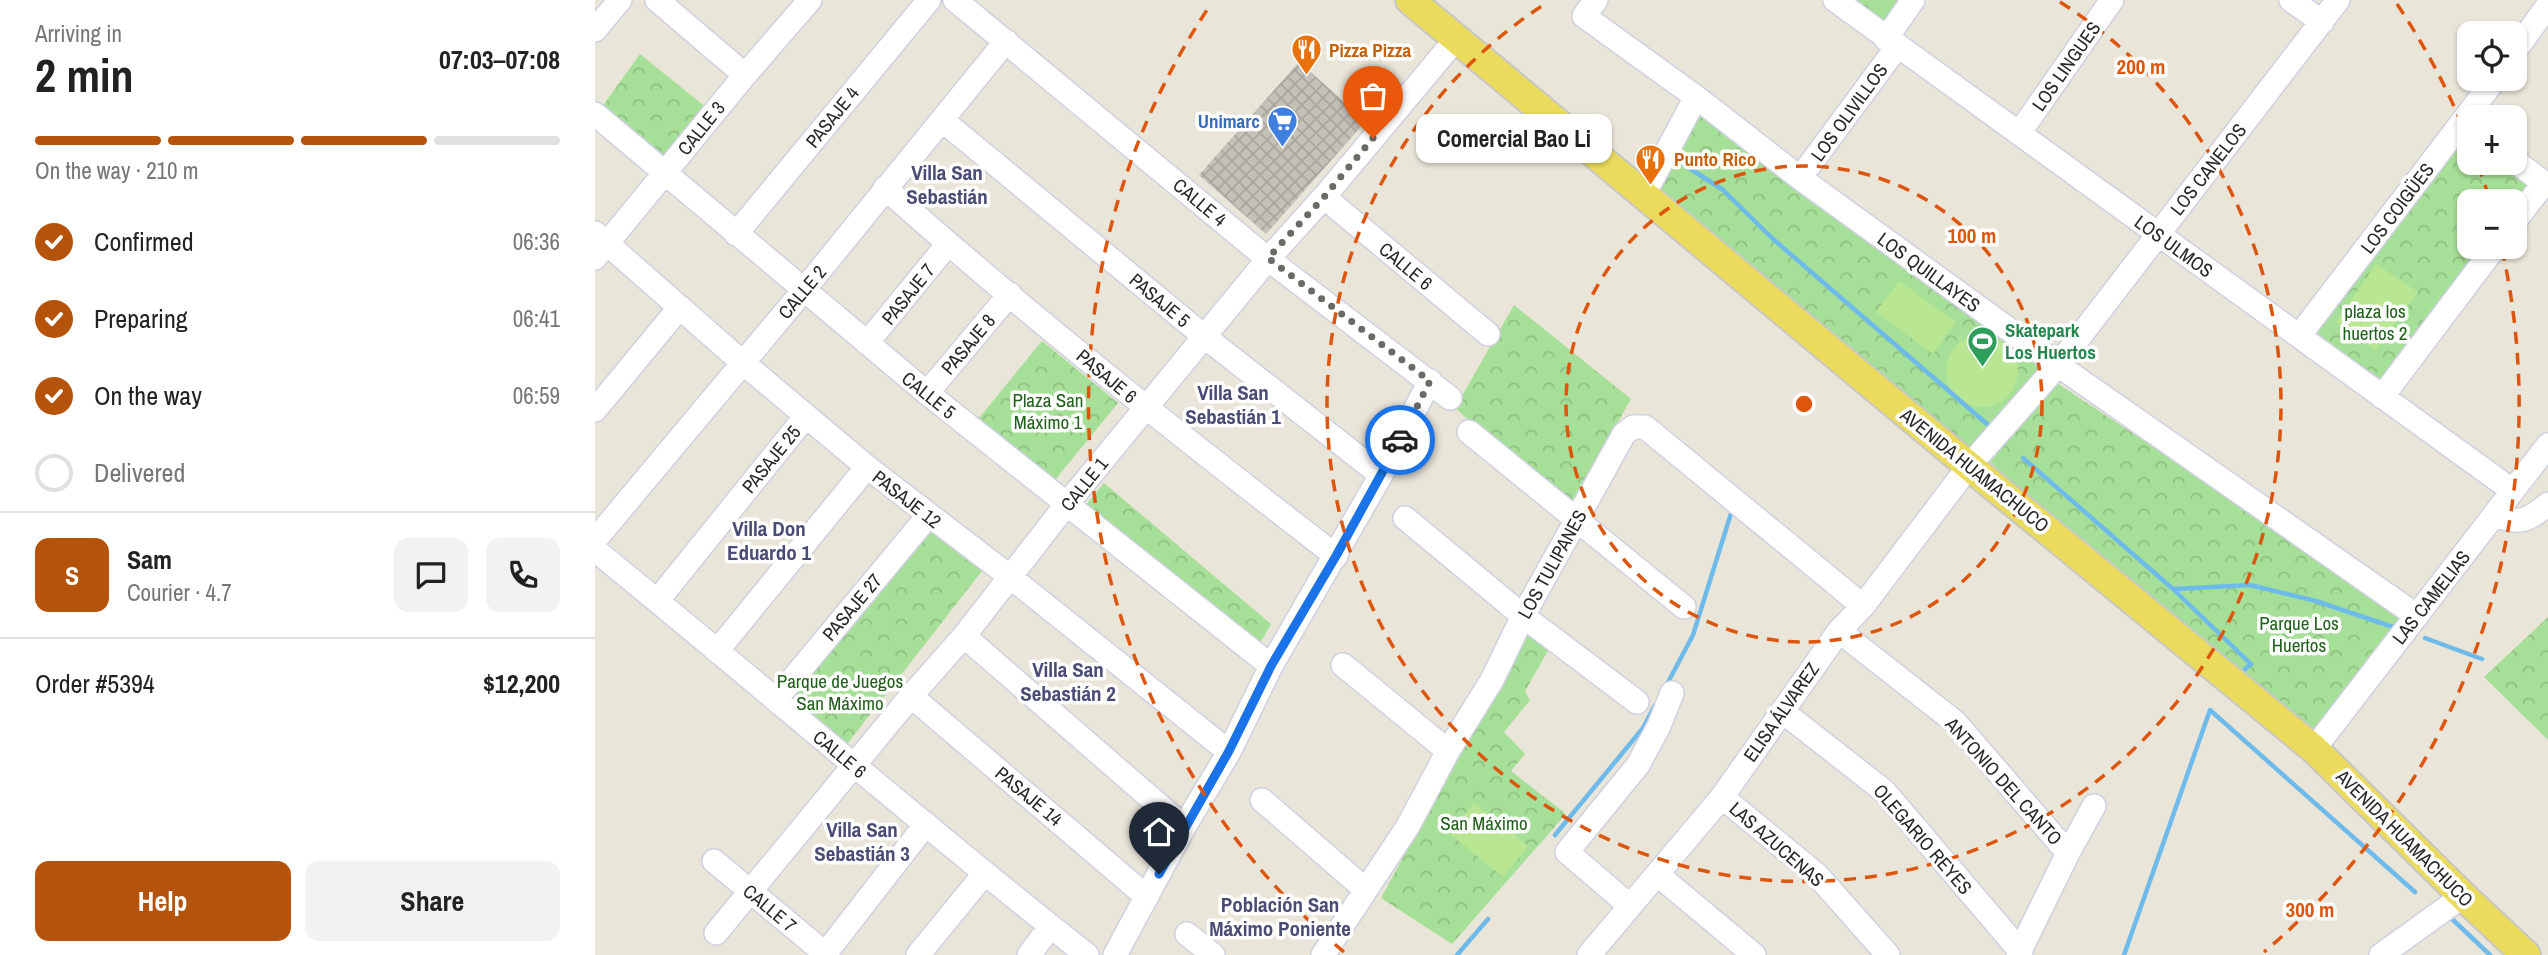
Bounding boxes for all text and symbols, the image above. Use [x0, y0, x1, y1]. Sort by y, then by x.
street label: LOS LINGUES [2026, 16, 2106, 116]
text: Arriving in [35, 18, 122, 49]
map controls [2457, 21, 2527, 259]
button: locate [2457, 21, 2527, 91]
restaurant icon: Pizza Pizza [1289, 33, 1323, 77]
place label: Pizza Pizza [1329, 37, 1412, 63]
text: 07:03–07:08 [439, 42, 560, 77]
text: 2 min [35, 44, 134, 106]
text: 200 m [2117, 52, 2165, 81]
street label: LOS OLIVILLOS [1805, 58, 1893, 166]
pin [1343, 66, 1403, 138]
icon: bag [1354, 77, 1392, 115]
street label: PASAJE 4 [799, 81, 865, 153]
street label: CALLE 3 [671, 96, 731, 160]
supermarket icon: Unimarc [1266, 104, 1300, 148]
button: + [2457, 105, 2527, 175]
place label: Unimarc [1198, 108, 1260, 134]
callout: Comercial Bao Li [1415, 114, 1611, 162]
street label: LOS CANELOS [2164, 118, 2252, 220]
text: Comercial Bao Li [1437, 123, 1591, 154]
restaurant icon: Punto Rico [1634, 142, 1668, 186]
place label: Punto Rico [1674, 146, 1756, 172]
text: On the way · 210 m [35, 155, 199, 186]
street label: LOS COIGÜES [2354, 157, 2440, 259]
district label: Villa San Sebastián [906, 158, 988, 211]
street label: CALLE 4 [1168, 172, 1232, 232]
button: − [2457, 189, 2527, 259]
street label: LOS ULMOS [2130, 209, 2218, 283]
text: 100 m [1948, 221, 1996, 250]
icon: check [35, 223, 73, 261]
text: Confirmed [94, 224, 194, 259]
text: 06:36 [513, 226, 560, 257]
street label: LOS QUILLAYES [1872, 226, 1986, 318]
street label: CALLE 6 [1374, 236, 1438, 296]
street label: PASAJE 7 [875, 258, 941, 330]
street label: CALLE 2 [772, 260, 832, 324]
street label: PASAJE 5 [1124, 267, 1196, 333]
park label: plaza los huertos 2 [2343, 298, 2407, 346]
icon: check [35, 300, 73, 338]
text: Preparing [94, 301, 188, 336]
text: 06:41 [513, 303, 560, 334]
street label: PASAJE 8 [935, 308, 1001, 380]
place label: Skatepark Los Huertos [2005, 317, 2096, 365]
sports icon: Skatepark Los Huertos [1965, 324, 1999, 368]
street label: PASAJE 6 [1071, 343, 1143, 409]
street label: CALLE 5 [897, 365, 962, 425]
icon: check [35, 377, 73, 415]
text: On the way [94, 378, 202, 413]
district label: Villa San Sebastián 1 [1185, 378, 1281, 431]
text: 06:59 [513, 380, 560, 411]
park label: Plaza San Máximo 1 [1012, 387, 1084, 435]
centre of rings [1792, 392, 1816, 416]
street label: AVENIDA HUAMACHUCO [1894, 401, 2055, 538]
courier [1365, 405, 1435, 475]
street label: PASAJE 25 [736, 419, 807, 498]
icon: car [1381, 421, 1419, 459]
street label: CALLE 1 [1054, 451, 1114, 516]
text: Delivered [94, 455, 185, 490]
street label: PASAJE 12 [867, 464, 947, 534]
street label: LOS TULIPANES [1511, 505, 1593, 623]
district label: Villa Don Eduardo 1 [727, 514, 812, 567]
button: chat [394, 538, 468, 612]
button: phone [486, 538, 560, 612]
text: Sam [127, 542, 172, 577]
street label: LAS CAMELIAS [2386, 545, 2476, 649]
text: S [65, 558, 79, 593]
street label: PASAJE 27 [816, 568, 888, 646]
text: Courier · 4.7 [127, 577, 232, 608]
park label: Parque Los Huertos [2259, 610, 2339, 658]
district label: Villa San Sebastián 2 [1020, 655, 1116, 708]
street label: ELISA ÁLVAREZ [1737, 657, 1825, 767]
text: Order #5394 [35, 666, 155, 701]
text: $12,200 [483, 666, 560, 701]
park label: Parque de Juegos San Máximo [777, 668, 903, 716]
street label: ANTONIO DEL CANTO [1939, 711, 2068, 850]
street label: CALLE 6 [808, 724, 872, 784]
street label: PASAJE 14 [990, 760, 1068, 832]
street label: AVENIDA HUAMACHUCO [2330, 763, 2479, 912]
street label: OLEGARIO REYES [1868, 778, 1978, 900]
street label: LAS AZUCENAS [1724, 796, 1830, 892]
pin [1129, 802, 1189, 874]
park label: San Máximo [1440, 810, 1528, 836]
icon: home [1140, 813, 1178, 851]
district label: Villa San Sebastián 3 [814, 815, 910, 868]
button: Help [35, 861, 291, 941]
button: Share [305, 861, 560, 941]
street label: CALLE 7 [738, 878, 802, 938]
district label: Población San Máximo Poniente [1209, 890, 1351, 943]
text: 300 m [2286, 895, 2334, 924]

